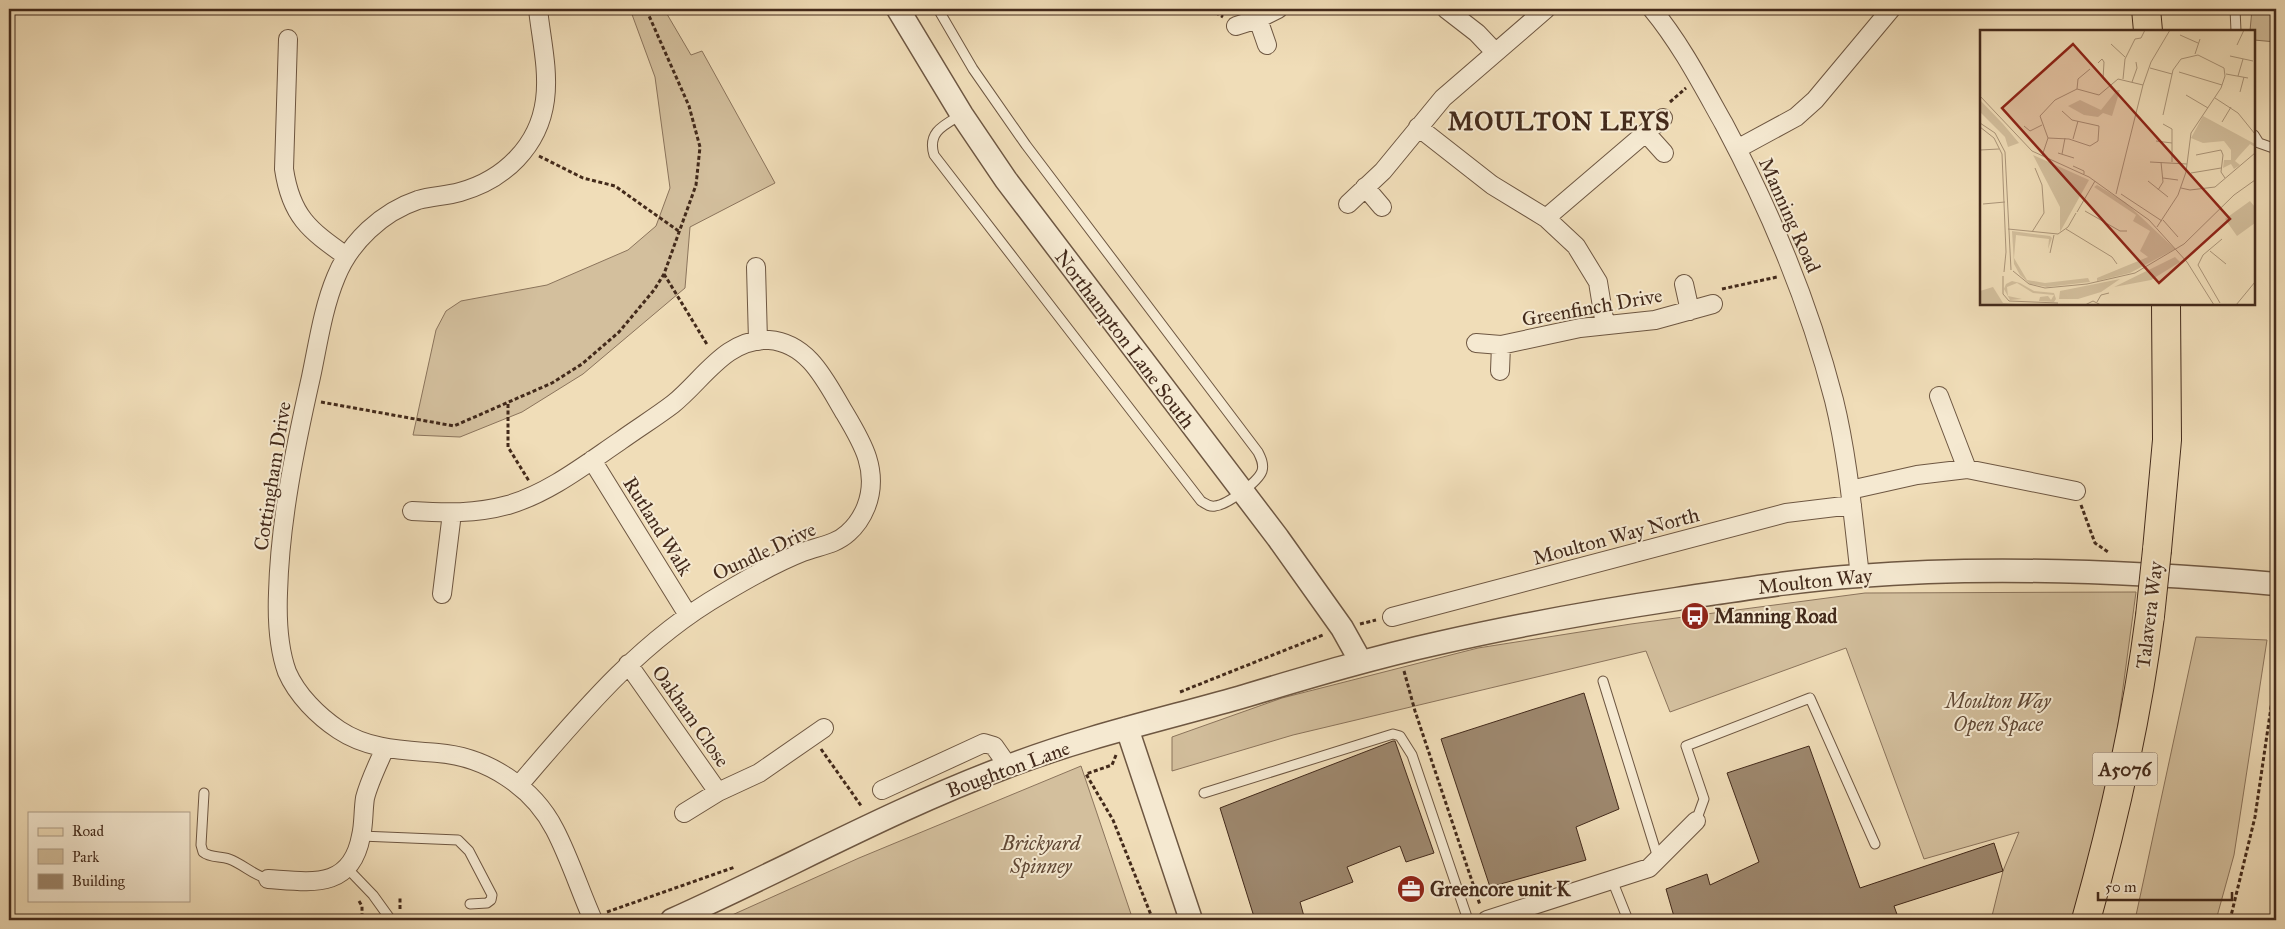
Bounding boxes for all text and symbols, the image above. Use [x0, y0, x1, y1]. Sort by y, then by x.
inset map [1980, 30, 2255, 305]
district label: MOULTON LEYS [1448, 106, 1670, 137]
street label: Manning Road [1753, 154, 1826, 277]
street label: Northampton Lane South [1050, 245, 1200, 433]
street label: Greenfinch Drive [1520, 283, 1664, 331]
street label: Cottingham Drive [248, 400, 297, 552]
street label: Rutland Walk [618, 472, 698, 580]
street label: Moulton Way North [1530, 502, 1702, 570]
street label: Oundle Drive [709, 517, 819, 585]
street label: Talavera Way [2130, 559, 2168, 670]
street label: Moulton Way [1757, 563, 1874, 599]
bus stop icon: Manning Road [1680, 601, 1710, 631]
place label: Manning Road [1714, 604, 1838, 629]
street label: Oakham Close [647, 661, 735, 771]
park label: Moulton Way Open Space [1943, 689, 2052, 737]
street label: Boughton Lane [943, 736, 1073, 803]
road number: A5076 [2092, 752, 2158, 786]
legend [28, 812, 190, 902]
text: Road [72, 822, 104, 840]
park label: Brickyard Spinney [1000, 831, 1082, 879]
text: Park [72, 848, 99, 866]
scale bar [2098, 869, 2231, 901]
text: Building [72, 872, 126, 890]
office icon: Greencore unit K [1396, 874, 1426, 904]
place label: Greencore unit K [1430, 877, 1571, 901]
text: 50 m [2105, 878, 2137, 896]

